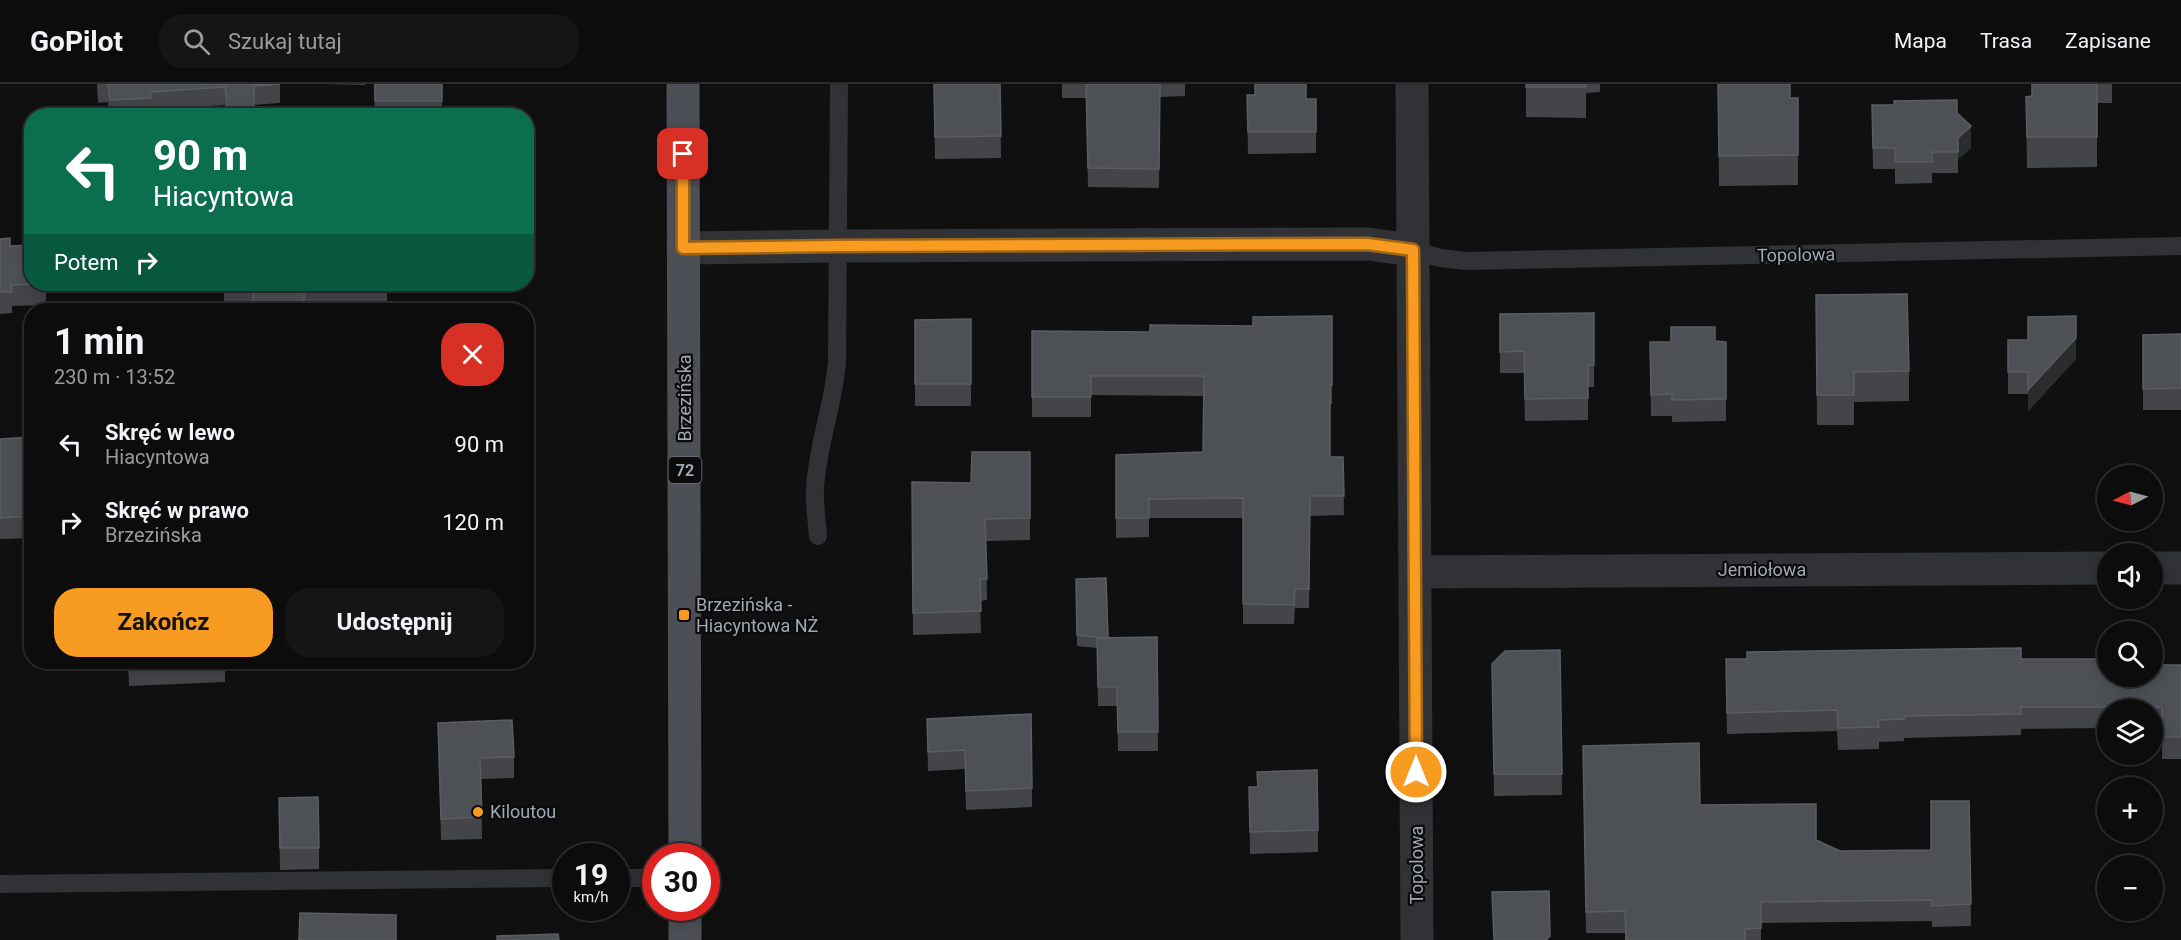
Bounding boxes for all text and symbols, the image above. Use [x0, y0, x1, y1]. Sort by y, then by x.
search box [159, 14, 579, 68]
text: GoPilot [30, 25, 123, 58]
icon: search [180, 25, 213, 58]
text: Szukaj tutaj [228, 29, 342, 54]
text: Mapa [1894, 29, 1947, 53]
text: Trasa [1980, 29, 2032, 53]
text: Zapisane [2065, 29, 2151, 53]
pin [657, 128, 708, 179]
text: 90 m [153, 131, 248, 180]
icon: left [54, 132, 132, 210]
icon: arrive [666, 137, 699, 170]
text: Hiacyntowa [153, 181, 294, 213]
street label: Topolowa [1757, 243, 1835, 266]
icon: right [130, 246, 163, 279]
text: Potem [54, 250, 118, 275]
text: 1 min [54, 321, 145, 363]
button: close [441, 323, 504, 386]
street label: Brzezińska [674, 354, 695, 442]
text: 230 m · 13:52 [54, 365, 175, 389]
text: Skręć w lewo [105, 420, 235, 445]
icon: left [54, 428, 87, 461]
text: 90 m [455, 432, 504, 457]
text: Hiacyntowa [105, 445, 210, 469]
road number: 72 [668, 457, 702, 483]
north arrow [2097, 465, 2163, 531]
map controls [2097, 465, 2163, 921]
text: Skręć w prawo [105, 498, 249, 523]
icon: right [54, 506, 87, 539]
text: 120 m [442, 510, 504, 535]
text: Brzezińska [105, 523, 202, 547]
button: sound [2097, 543, 2163, 609]
street label: Jemiołowa [1718, 559, 1806, 580]
button: Zakończ [54, 588, 273, 657]
button: Udostępnij [285, 588, 504, 657]
place label: Brzezińska - Hiacyntowa NŻ [696, 594, 818, 636]
marker: Brzezińska - Hiacyntowa NŻ [677, 608, 691, 622]
button: search [2097, 621, 2163, 687]
button: layers [2097, 699, 2163, 765]
position arrow [1384, 740, 1448, 804]
button: + [2097, 777, 2163, 843]
place label: Kiloutou [490, 801, 556, 822]
marker: Kiloutou [471, 805, 485, 819]
street label: Topolowa [1406, 826, 1427, 904]
speed limit sign: 30 [642, 843, 720, 921]
button: − [2097, 855, 2163, 921]
text: 19 [574, 857, 608, 892]
text: km/h [573, 888, 609, 906]

